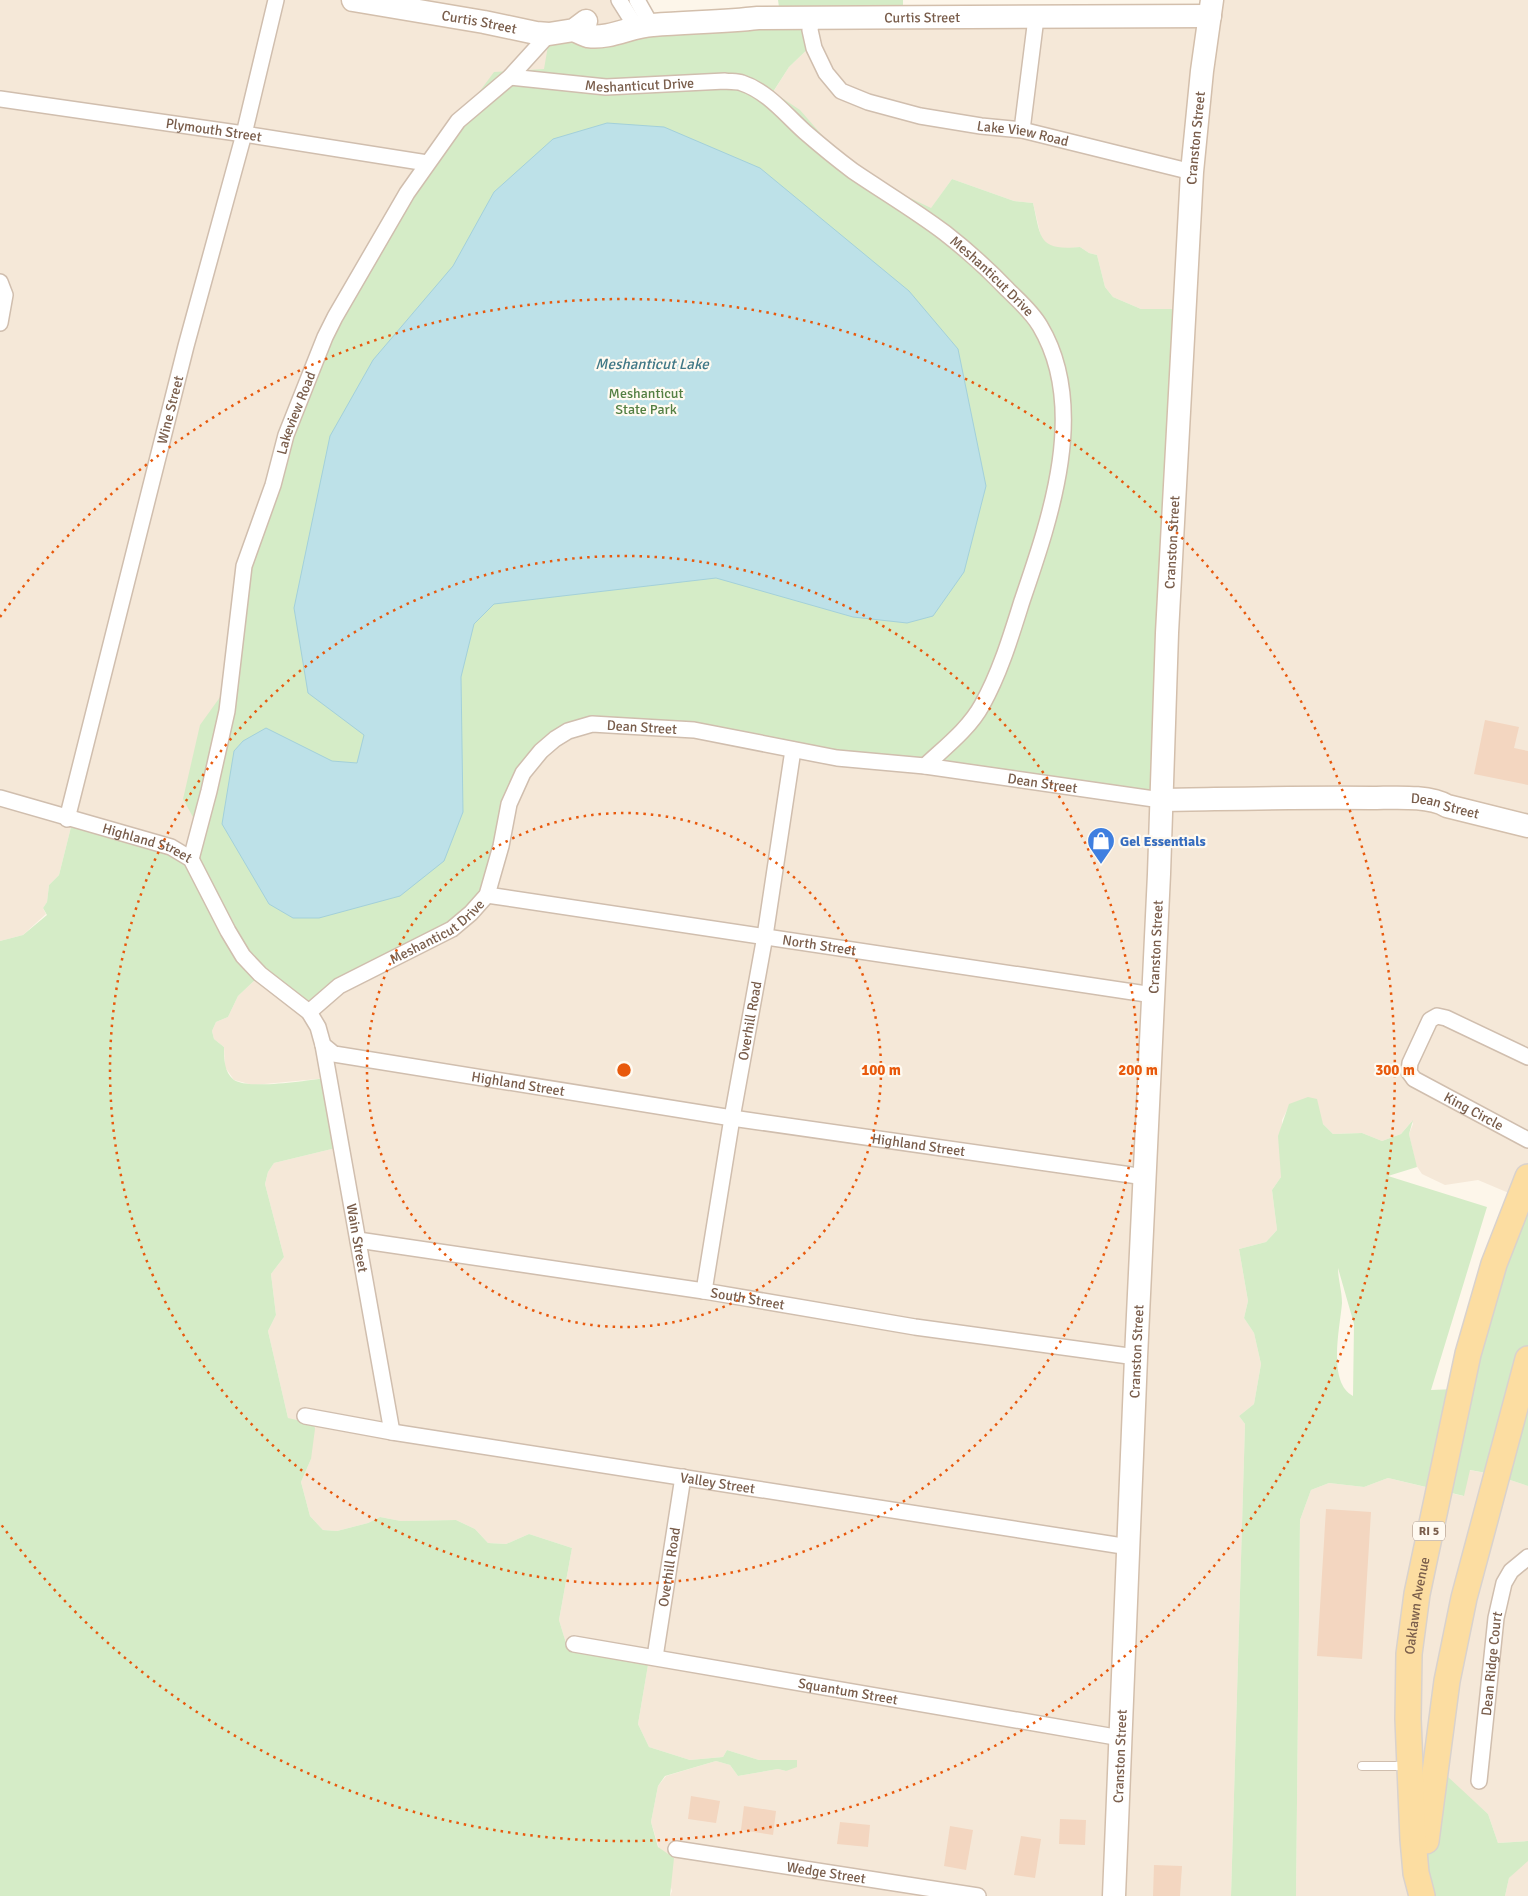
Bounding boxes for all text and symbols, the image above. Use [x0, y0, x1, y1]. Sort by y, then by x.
street label: Curtis Street [440, 7, 518, 37]
street label: Curtis Street [884, 9, 960, 26]
street label: Meshanticut Drive [584, 74, 694, 96]
street label: Cranston Street [1183, 90, 1208, 185]
street label: Plymouth Street [165, 114, 263, 145]
street label: Lake View Road [976, 117, 1070, 150]
street label: Meshanticut Drive [947, 232, 1038, 319]
water label: Meshanticut Lake [595, 355, 710, 373]
street label: Lakeview Road [273, 369, 319, 456]
street label: Wine Street [153, 374, 187, 446]
park label: Meshanticut State Park [609, 385, 683, 418]
street label: Cranston Street [1161, 495, 1183, 590]
street label: Dean Street [606, 716, 678, 737]
street label: Dean Street [1006, 769, 1079, 796]
street label: Dean Street [1410, 789, 1481, 822]
street label: Highland Street [100, 819, 195, 866]
shop icon: Gel Essentials [1086, 826, 1116, 865]
place label: Gel Essentials [1120, 833, 1206, 850]
street label: Meshanticut Drive [387, 896, 488, 968]
street label: Cranston Street [1145, 900, 1166, 994]
street label: North Street [781, 931, 857, 959]
street label: Overhill Road [734, 980, 765, 1062]
centre of rings [615, 1061, 633, 1079]
text: 100 m [861, 1061, 901, 1079]
text: 200 m [1118, 1061, 1158, 1079]
text: 300 m [1375, 1061, 1415, 1079]
street label: Highland Street [470, 1068, 566, 1100]
street label: King Circle [1441, 1088, 1506, 1134]
street label: Highland Street [871, 1130, 966, 1160]
street label: Wain Street [343, 1202, 372, 1274]
street label: South Street [709, 1284, 786, 1313]
street label: Cranston Street [1126, 1304, 1147, 1399]
street label: Valley Street [679, 1469, 756, 1497]
road number: RI 5 [1413, 1522, 1445, 1540]
street label: Overhill Road [654, 1526, 684, 1608]
street label: Oaklawn Avenue [1401, 1555, 1433, 1656]
street label: Dean Ridge Court [1477, 1610, 1506, 1717]
street label: Squantum Street [797, 1674, 899, 1708]
street label: Cranston Street [1109, 1709, 1130, 1803]
street label: Wedge Street [785, 1858, 867, 1887]

